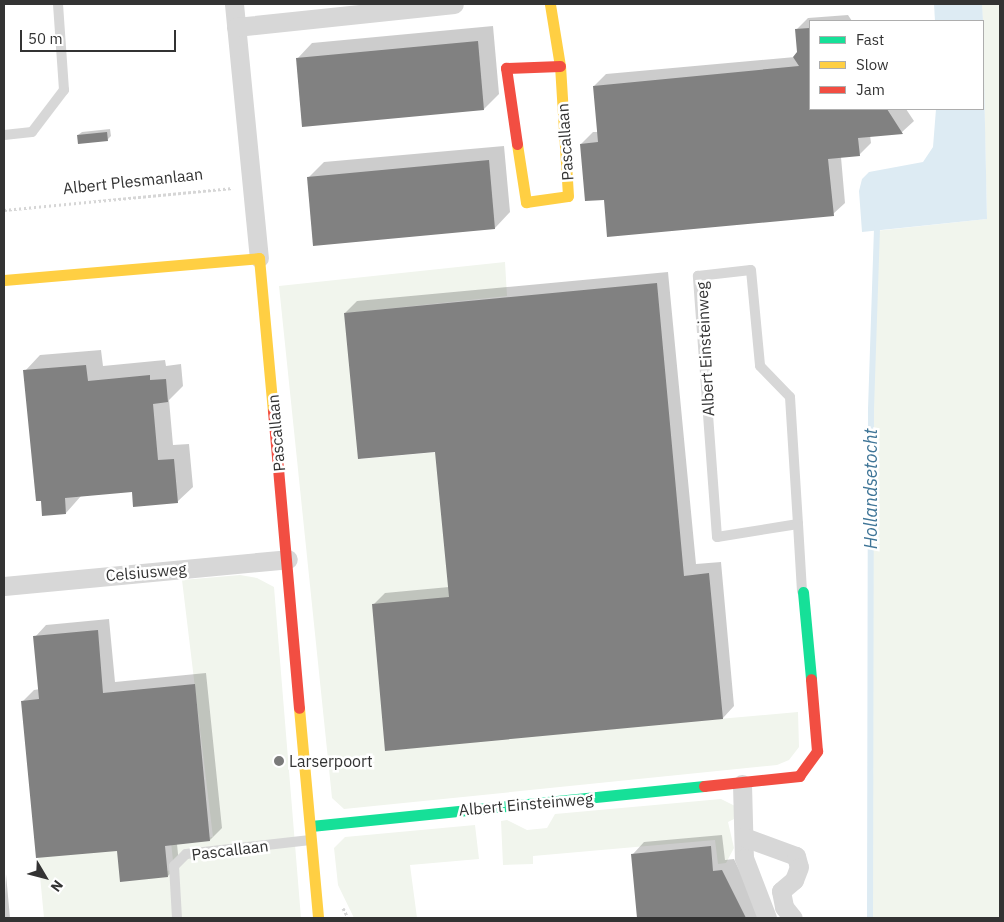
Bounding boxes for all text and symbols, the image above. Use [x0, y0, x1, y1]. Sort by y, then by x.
scale bar [22, 20, 179, 52]
legend [809, 20, 984, 110]
text: 50 m [28, 29, 63, 48]
text: Fast [856, 30, 884, 49]
text: Slow [856, 55, 889, 74]
text: Jam [856, 80, 885, 99]
street label: Pascallaan [553, 103, 577, 181]
street label: Albert Plesmanlaan [62, 164, 204, 198]
street label: Albert Einsteinweg [692, 281, 718, 417]
street label: Pascallaan [263, 394, 289, 472]
water label: Hollandsetocht [860, 429, 882, 549]
street label: Celsiusweg [105, 559, 187, 585]
place label: Larserpoort [289, 751, 373, 771]
marker: Larserpoort [273, 755, 285, 767]
street label: Albert Einsteinweg [458, 789, 594, 819]
street label: Pascallaan [190, 836, 270, 864]
north arrow [20, 852, 70, 902]
text: N [47, 877, 67, 895]

